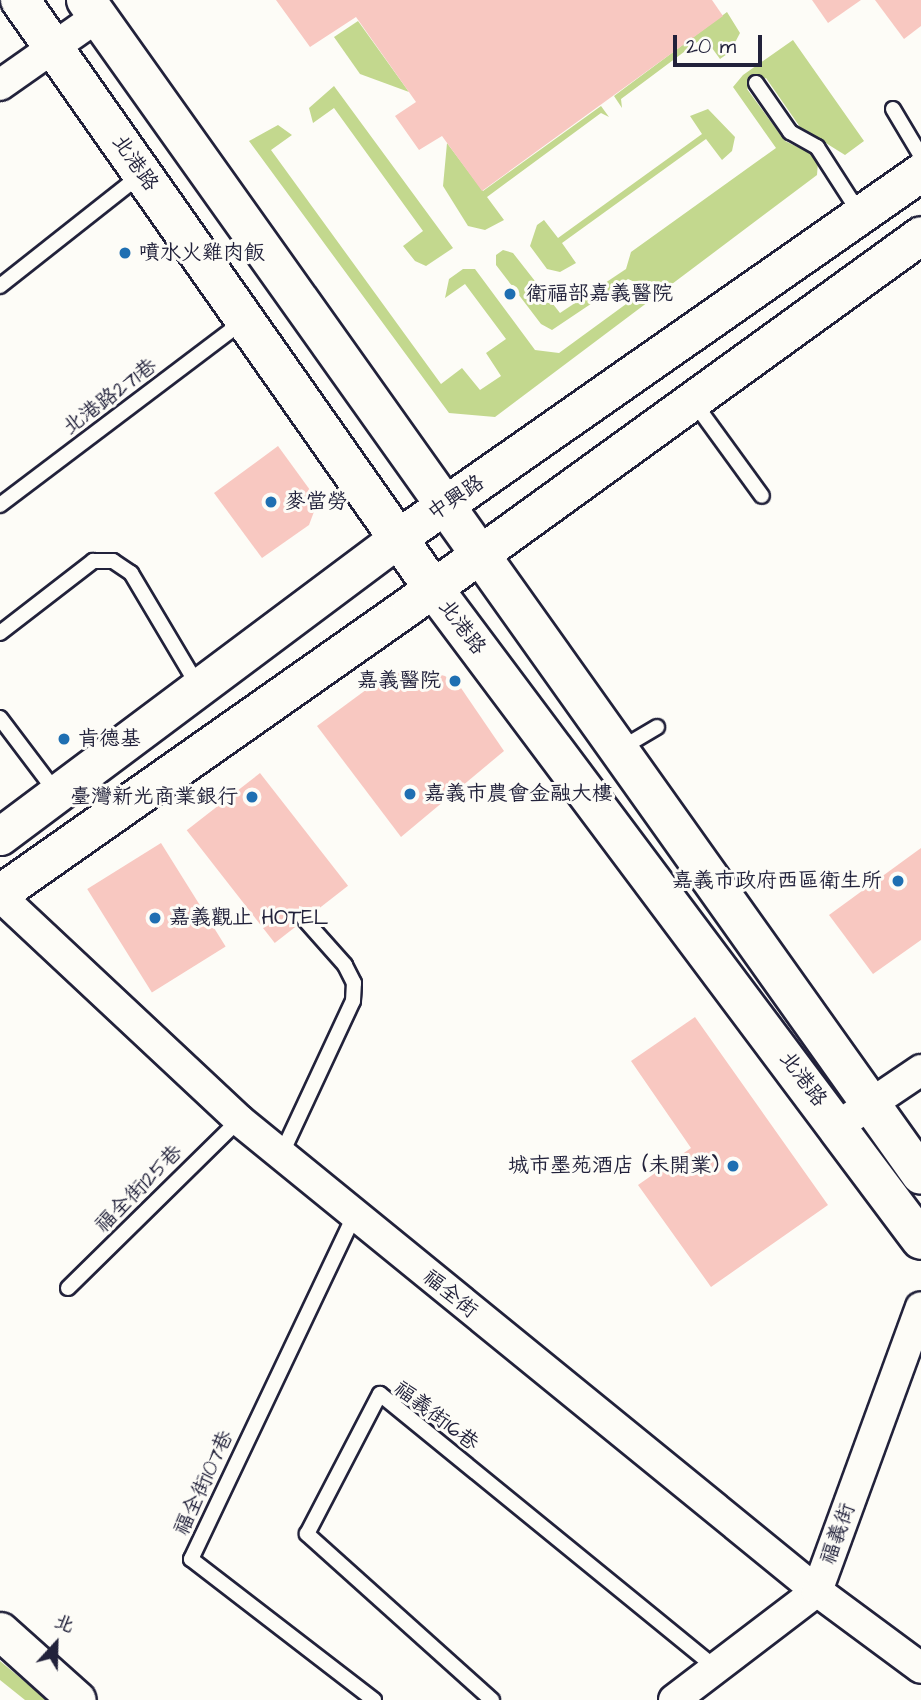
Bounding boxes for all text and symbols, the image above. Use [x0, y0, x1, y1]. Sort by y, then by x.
scale bar [676, 21, 765, 65]
text: 20 m [686, 32, 736, 61]
street label: 北港路 [107, 130, 163, 196]
place label: 噴水火雞肉飯 [139, 240, 265, 266]
marker: 噴水火雞肉飯 [117, 245, 133, 261]
place label: 衛福部嘉義醫院 [526, 281, 673, 307]
marker: 衛福部嘉義醫院 [500, 284, 520, 304]
street label: 北港路271巷 [58, 353, 162, 441]
street label: 中興路 [423, 470, 489, 526]
place label: 麥當勞 [285, 489, 348, 515]
marker: 麥當勞 [263, 494, 279, 510]
street label: 北港路 [433, 594, 491, 660]
place label: 嘉義醫院 [357, 668, 441, 694]
marker: 嘉義醫院 [447, 673, 463, 689]
place label: 肯德基 [78, 726, 141, 752]
marker: 肯德基 [56, 731, 72, 747]
place label: 嘉義市農會金融大樓 [424, 781, 613, 807]
place label: 臺灣新光商業銀行 [70, 784, 238, 810]
marker: 嘉義市農會金融大樓 [402, 786, 418, 802]
marker: 臺灣新光商業銀行 [244, 789, 260, 805]
place label: 嘉義市政府西區衛生所 [672, 868, 882, 894]
marker: 嘉義市政府西區衛生所 [888, 871, 908, 891]
place label: 嘉義觀止 HOTEL [169, 905, 328, 931]
marker: 嘉義觀止 HOTEL [147, 910, 163, 926]
street label: 北港路 [774, 1046, 832, 1112]
street label: 福全街125巷 [90, 1140, 188, 1238]
place label: 城市墨苑酒店 (未開業) [508, 1153, 719, 1179]
marker: 城市墨苑酒店 (未開業) [725, 1158, 741, 1174]
street label: 福全街 [418, 1264, 482, 1324]
street label: 福義街16巷 [389, 1376, 483, 1456]
street label: 福全街107巷 [169, 1427, 239, 1539]
street label: 福義街 [815, 1500, 861, 1568]
text: 北 [50, 1608, 78, 1640]
north arrow [21, 1609, 91, 1679]

